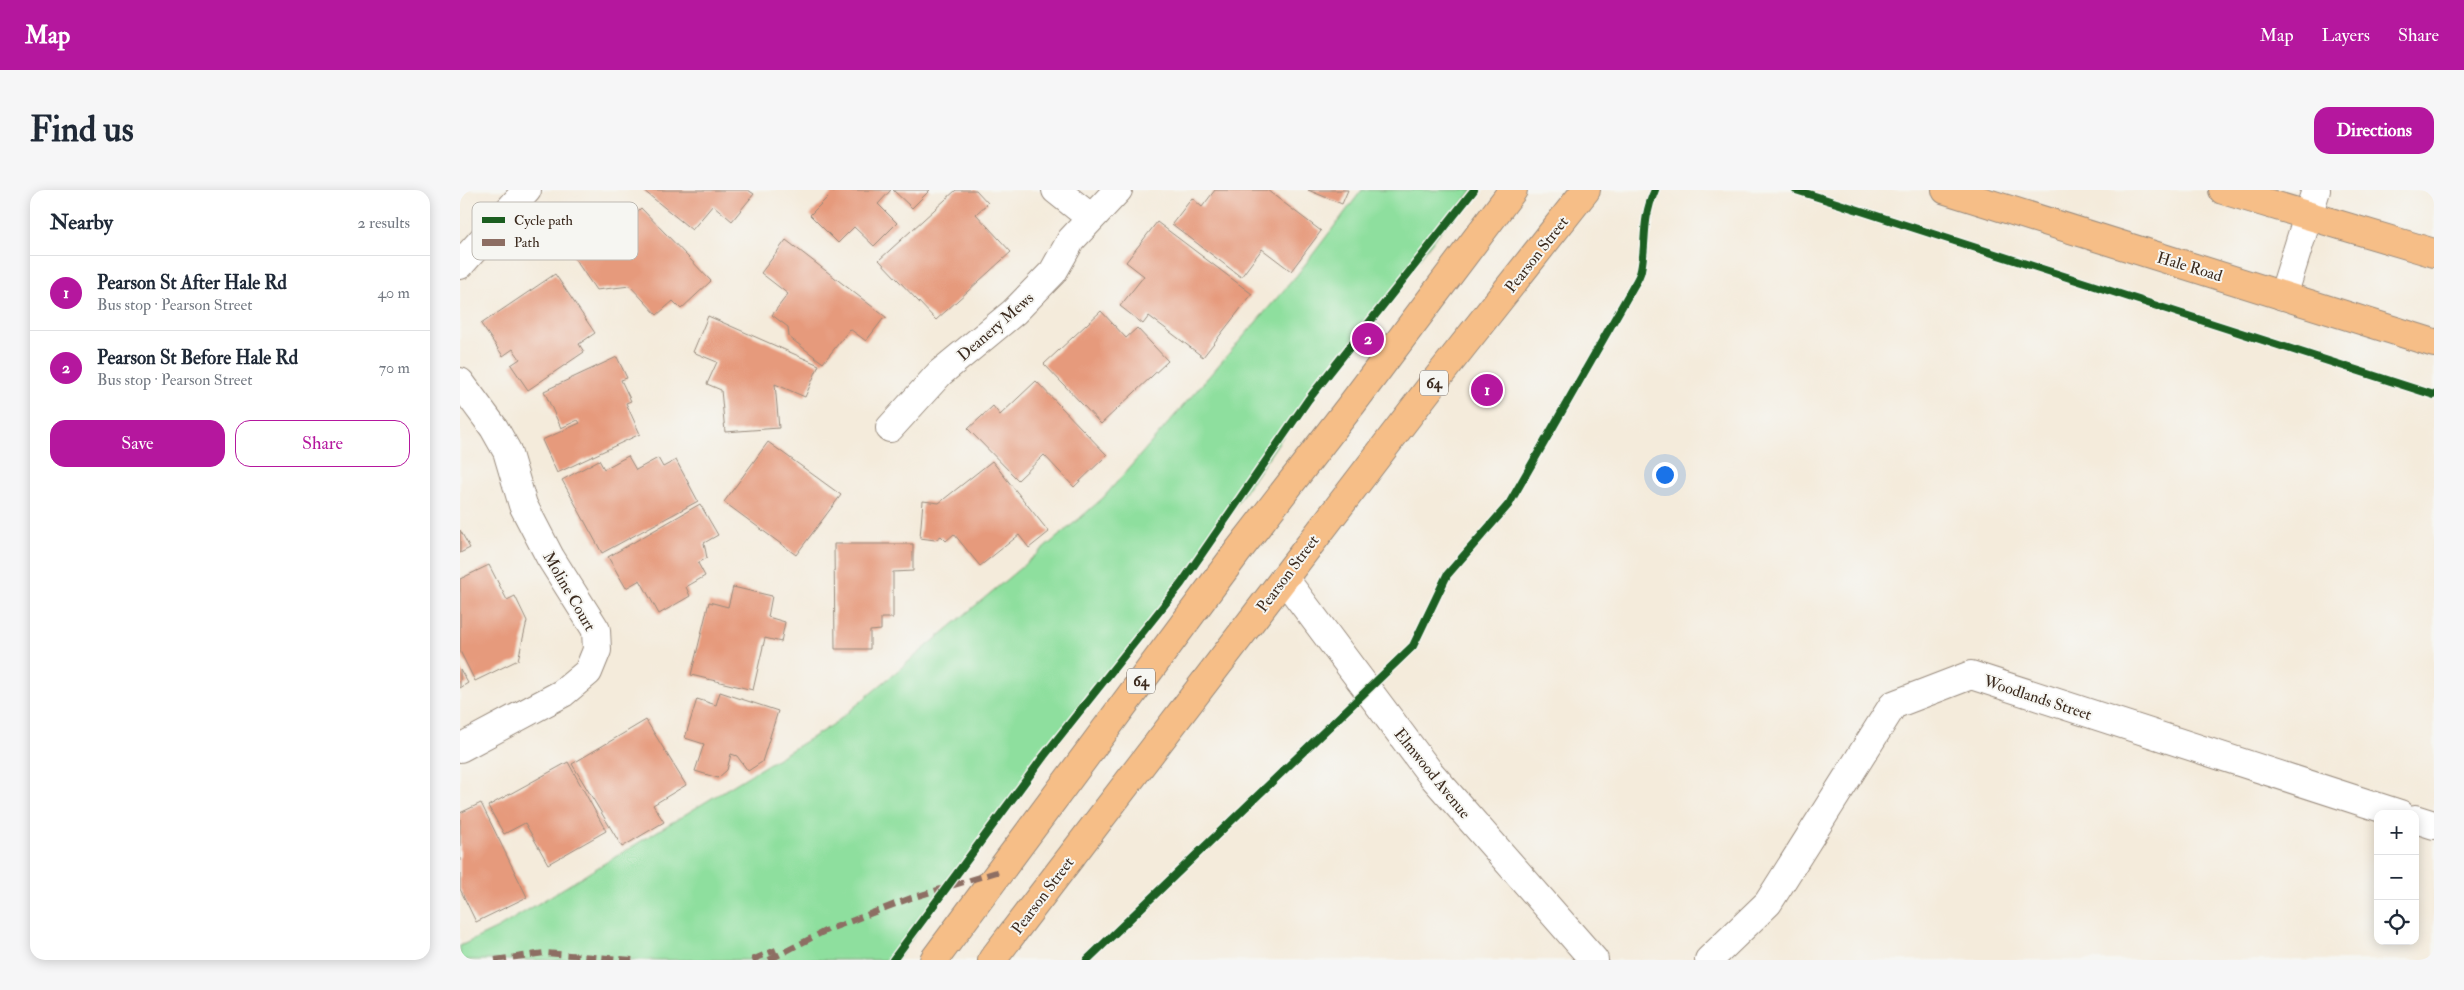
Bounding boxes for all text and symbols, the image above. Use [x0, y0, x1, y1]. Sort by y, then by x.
text: Map [25, 20, 70, 51]
text: Map [2260, 24, 2294, 47]
text: Layers [2322, 24, 2370, 47]
text: Share [2398, 24, 2439, 47]
button: Directions [2314, 107, 2434, 154]
text: Find us [30, 108, 134, 152]
legend [472, 202, 638, 260]
text: Nearby [50, 209, 113, 236]
text: Cycle path [514, 212, 574, 230]
street label: Pearson Street [1501, 212, 1573, 297]
text: 2 results [357, 213, 410, 233]
text: Path [514, 234, 540, 251]
street label: Hale Road [2155, 248, 2225, 286]
text: Pearson St After Hale Rd [97, 271, 287, 295]
text: 1 [63, 283, 69, 303]
text: 40 m [377, 283, 410, 303]
street label: Deanery Mews [953, 288, 1038, 365]
text: Bus stop · Pearson Street [97, 295, 252, 315]
pin: 2 [1352, 320, 1384, 358]
text: Pearson St Before Hale Rd [97, 346, 298, 370]
text: 2 [62, 358, 70, 378]
text: 70 m [379, 358, 410, 378]
text: Bus stop · Pearson Street [97, 370, 252, 390]
road number: 64 [1420, 370, 1448, 396]
pin: 1 [1471, 371, 1503, 409]
button: Save [50, 420, 225, 467]
button: Share [235, 420, 410, 467]
your location [1652, 462, 1678, 488]
street label: Pearson Street [1252, 531, 1323, 616]
street label: Moline Court [538, 548, 600, 635]
road number: 64 [1127, 668, 1155, 694]
street label: Woodlands Street [1980, 671, 2094, 725]
street label: Elmwood Avenue [1390, 724, 1475, 823]
map controls [2374, 810, 2419, 945]
button: + [2374, 810, 2419, 855]
street label: Pearson Street [1007, 853, 1078, 938]
button: − [2374, 855, 2419, 900]
button: locate [2374, 900, 2419, 945]

